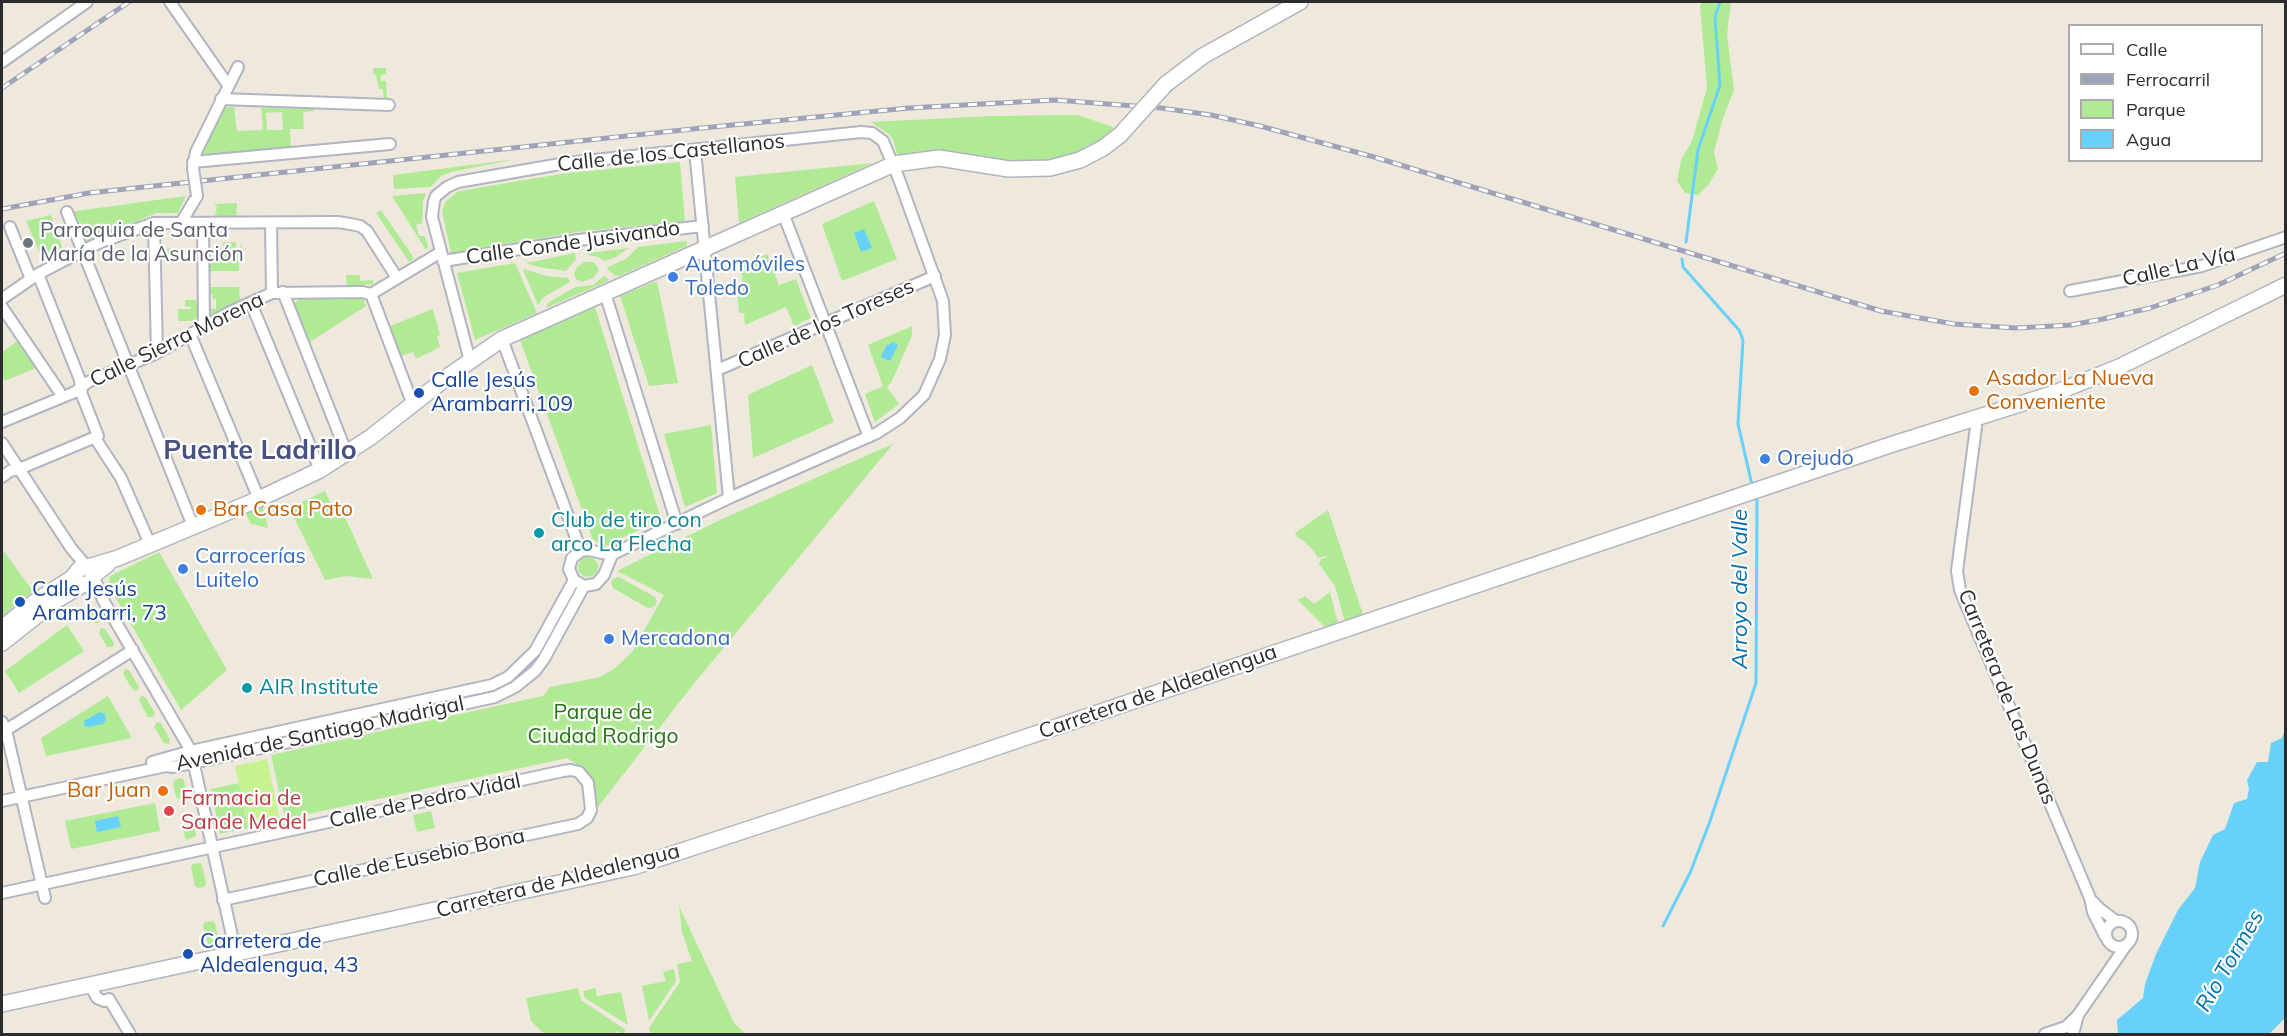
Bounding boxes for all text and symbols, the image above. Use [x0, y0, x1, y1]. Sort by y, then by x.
legend [2068, 24, 2263, 162]
text: Calle [2126, 38, 2167, 61]
text: Ferrocarril [2126, 68, 2210, 91]
text: Parque [2126, 98, 2185, 121]
text: Agua [2126, 128, 2171, 151]
street label: Calle de los Castellanos [556, 129, 786, 177]
street label: Calle Conde Jusivando [464, 216, 682, 270]
place label: Parroquia de Santa María de la Asunción [40, 218, 244, 268]
marker: Parroquia de Santa María de la Asunción [21, 236, 35, 250]
street label: Calle La Vía [2120, 242, 2238, 292]
place label: Automóviles Toledo [685, 252, 805, 302]
marker: Automóviles Toledo [666, 270, 680, 284]
street label: Calle de los Toreses [734, 274, 918, 374]
street label: Calle Sierra Morena [86, 287, 268, 393]
place label: Asador La Nueva Conveniente [1986, 366, 2154, 416]
place label: Calle Jesús Arambarri,109 [431, 368, 573, 418]
marker: Asador La Nueva Conveniente [1967, 384, 1981, 398]
marker: Calle Jesús Arambarri,109 [412, 386, 426, 400]
district label: Puente Ladrillo [163, 435, 357, 467]
place label: Orejudo [1777, 446, 1854, 472]
marker: Orejudo [1758, 452, 1772, 466]
place label: Bar Casa Pato [213, 497, 353, 523]
marker: Bar Casa Pato [194, 503, 208, 517]
place label: Club de tiro con arco La Flecha [551, 508, 702, 558]
water label: Arroyo del Valle [1727, 509, 1753, 669]
marker: Club de tiro con arco La Flecha [532, 526, 546, 540]
place label: Carrocerías Luitelo [195, 544, 306, 594]
marker: Carrocerías Luitelo [176, 562, 190, 576]
place label: Calle Jesús Arambarri, 73 [32, 577, 167, 627]
street label: Carretera de Las Dunas [1952, 586, 2062, 808]
marker: Calle Jesús Arambarri, 73 [13, 595, 27, 609]
place label: Mercadona [621, 626, 730, 652]
marker: Mercadona [602, 632, 616, 646]
street label: Carretera de Aldealengua [1036, 639, 1280, 745]
place label: AIR Institute [259, 675, 378, 701]
marker: AIR Institute [240, 681, 254, 695]
street label: Avenida de Santiago Madrigal [174, 691, 466, 777]
park label: Parque de Ciudad Rodrigo [528, 700, 678, 750]
street label: Calle de Pedro Vidal [327, 768, 523, 834]
place label: Bar Juan [67, 778, 151, 804]
marker: Bar Juan [156, 784, 170, 798]
place label: Farmacia de Sande Medel [181, 786, 307, 836]
marker: Farmacia de Sande Medel [162, 804, 176, 818]
street label: Calle de Eusebio Bona [311, 823, 527, 893]
street label: Carretera de Aldealengua [434, 839, 682, 923]
water label: Río Tormes [2190, 905, 2270, 1017]
place label: Carretera de Aldealengua, 43 [200, 929, 359, 979]
marker: Carretera de Aldealengua, 43 [181, 947, 195, 961]

